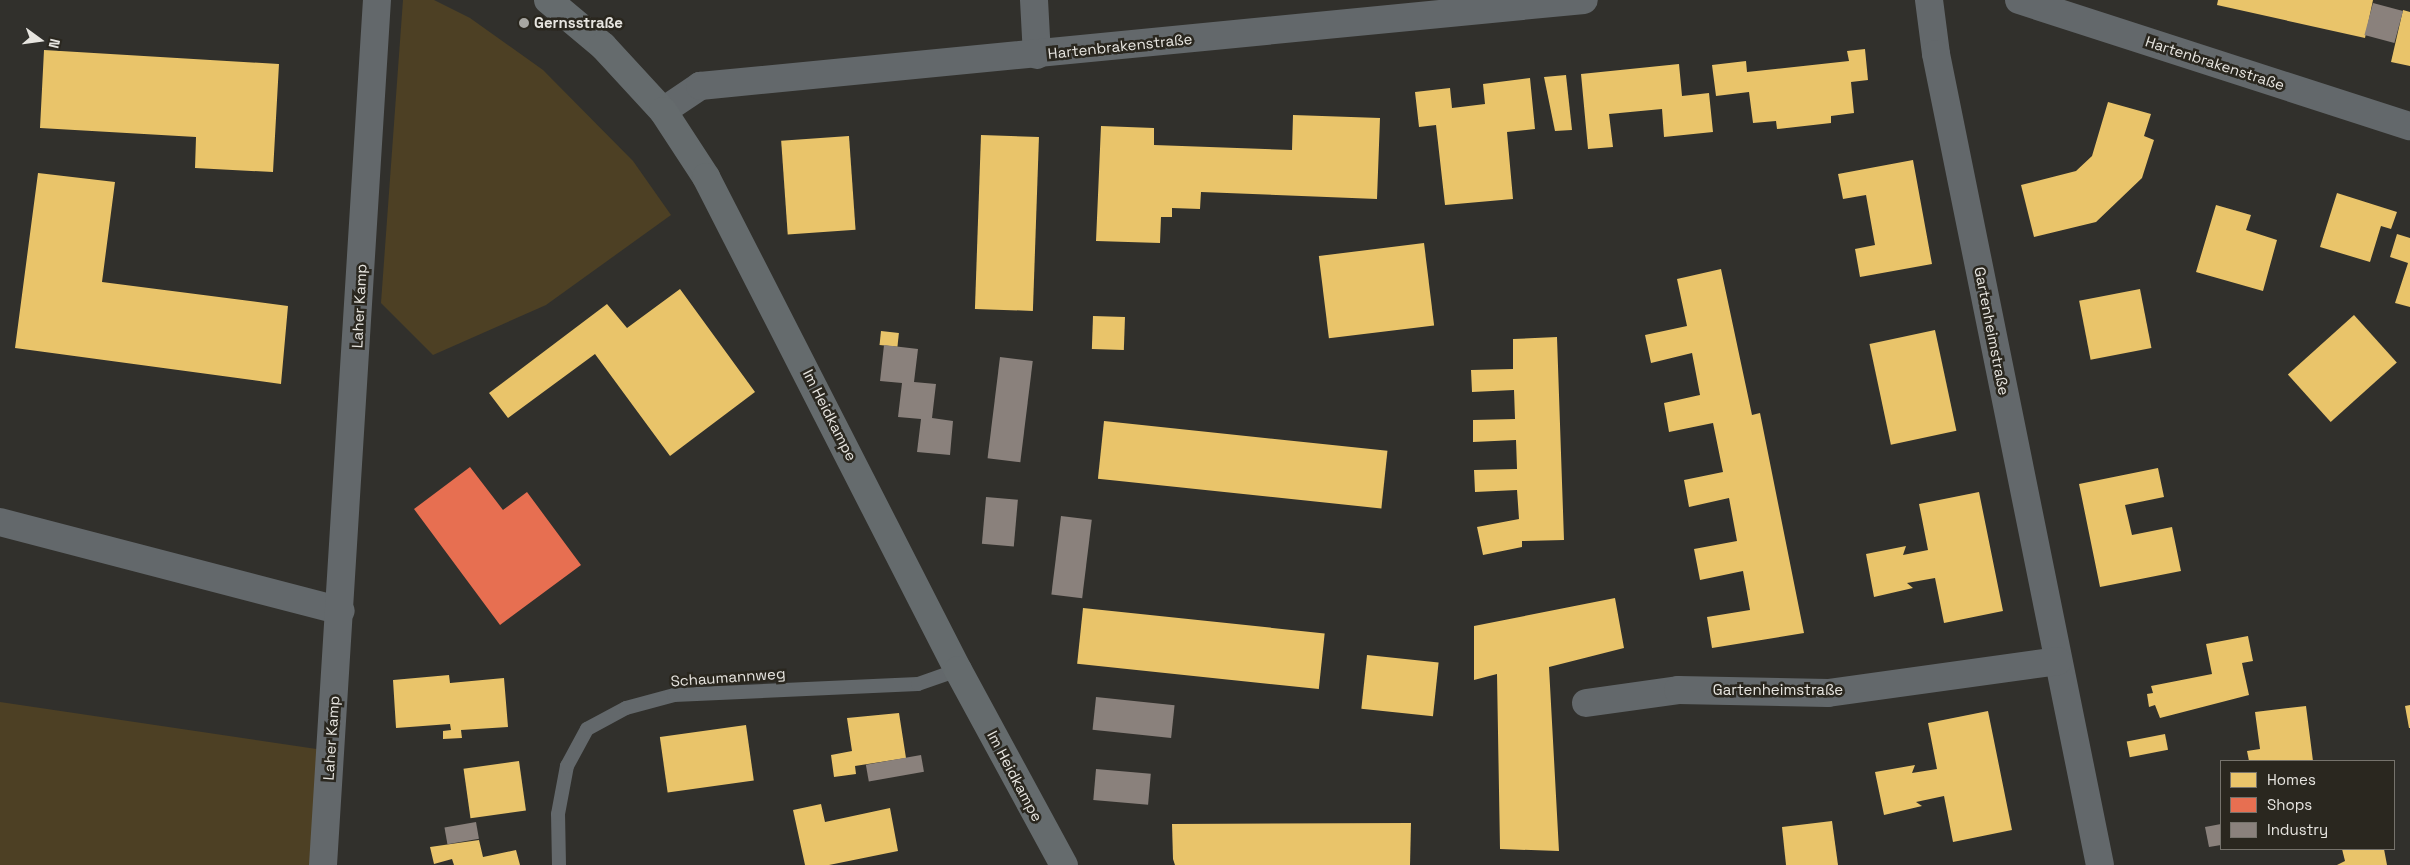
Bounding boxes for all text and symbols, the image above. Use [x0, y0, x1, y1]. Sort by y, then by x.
place label: Gernsstraße [534, 14, 623, 32]
north arrow [15, 15, 65, 65]
marker: Gernsstraße [518, 17, 530, 29]
street label: Hartenbrakenstraße [1047, 29, 1193, 63]
street label: Hartenbrakenstraße [2143, 32, 2287, 94]
text: N [45, 37, 64, 50]
street label: Laher Kamp [348, 263, 370, 349]
street label: Gartenheimstraße [1971, 265, 2013, 397]
street label: Im Heidkampe [799, 366, 861, 464]
street label: Schaumannweg [670, 664, 786, 690]
street label: Gartenheimstraße [1713, 681, 1843, 699]
street label: Laher Kamp [319, 695, 343, 781]
street label: Im Heidkampe [983, 727, 1047, 825]
legend [2220, 760, 2395, 850]
text: Homes [2267, 770, 2316, 789]
text: Shops [2267, 795, 2312, 814]
text: Industry [2267, 820, 2328, 839]

